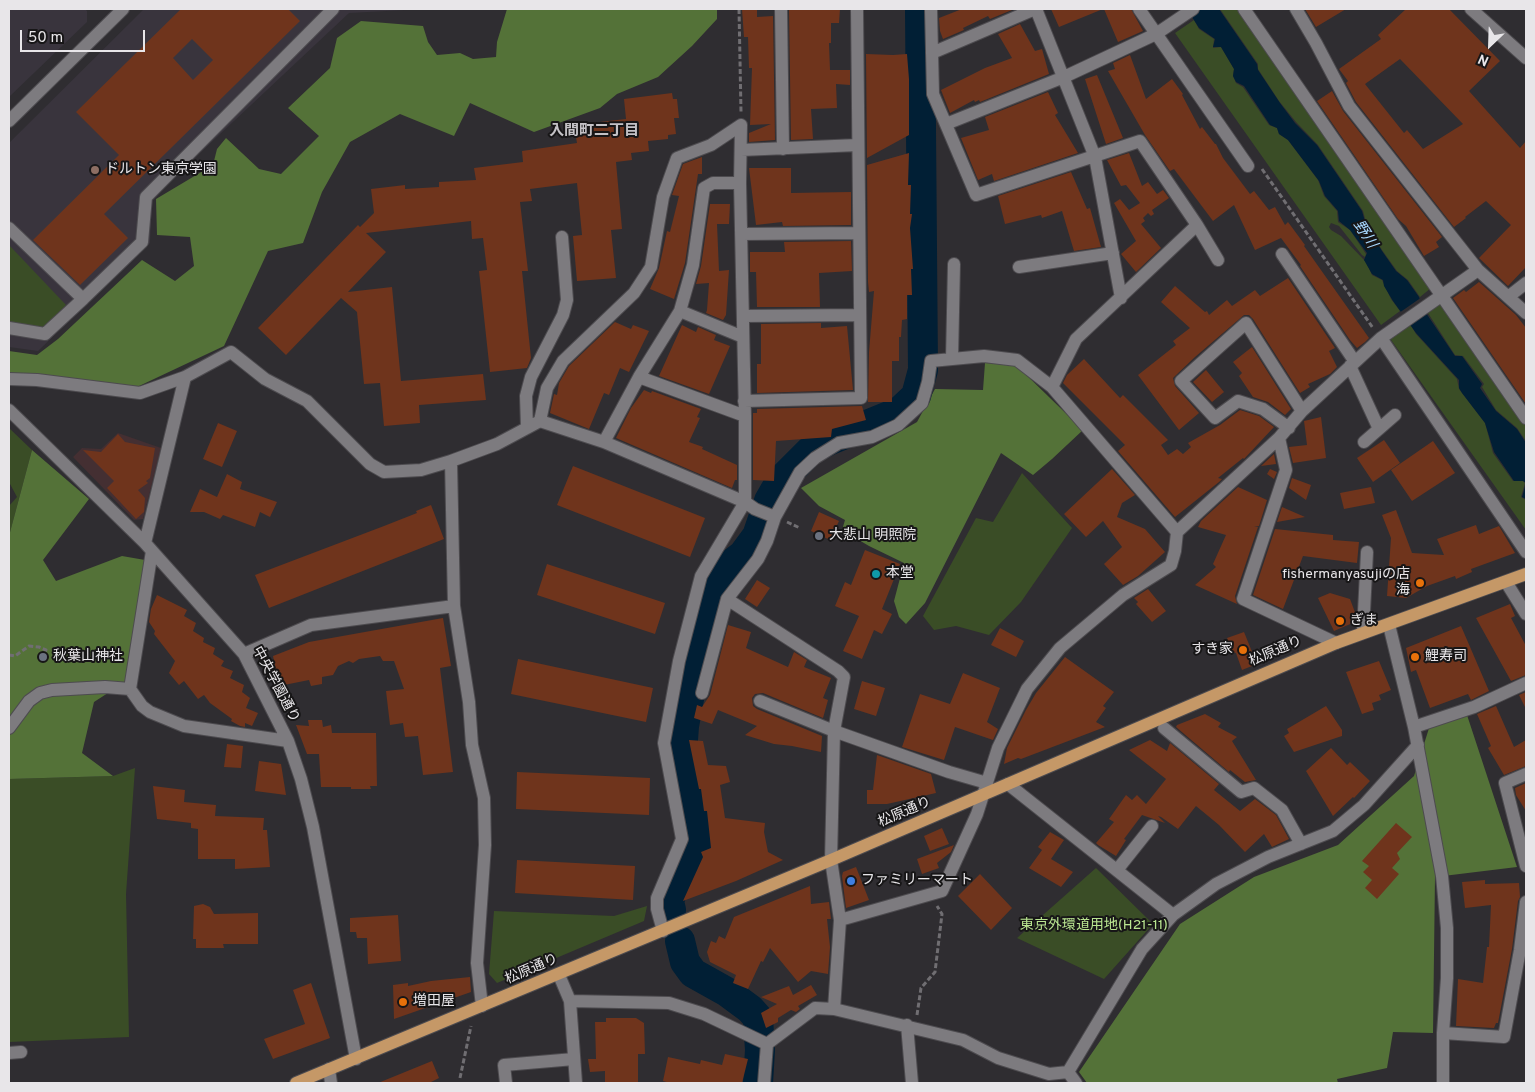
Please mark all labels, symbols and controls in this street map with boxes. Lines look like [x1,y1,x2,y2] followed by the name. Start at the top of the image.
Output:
[22,20,148,52] scale bar
[1465,20,1515,70] north arrow
[28,29,63,48] text: 50 m
[1476,49,1492,69] text: N
[549,123,639,141] district label: 入間町二丁目
[105,162,217,178] place label: ドルトン東京学園
[89,164,101,176] marker: ドルトン東京学園
[1348,218,1380,252] water label: 野川
[829,528,916,544] place label: 大悲山 明照院
[813,530,825,542] marker: 大悲山 明照院
[886,566,914,582] place label: 本堂
[1282,567,1410,600] place label: fishermanyasujiの店 海
[870,568,882,580] marker: 本堂
[1414,577,1426,589] marker: fishermanyasujiの店 海
[1350,613,1378,629] place label: ぎま
[1334,615,1346,627] marker: ぎま
[1247,633,1305,671] street label: 松原通り
[1191,642,1233,658] place label: すき家
[248,644,302,726] street label: 中央学園通り
[1237,644,1249,656] marker: すき家
[53,649,123,665] place label: 秋葉山神社
[1425,649,1467,665] place label: 鯉寿司
[37,651,49,663] marker: 秋葉山神社
[1409,651,1421,663] marker: 鯉寿司
[876,794,934,832] street label: 松原通り
[861,873,973,889] place label: ファミリーマート
[845,875,857,887] marker: ファミリーマート
[1020,918,1168,934] park label: 東京外環道用地(H21-11)
[503,951,561,989] street label: 松原通り
[413,994,455,1010] place label: 増田屋
[397,996,409,1008] marker: 増田屋

